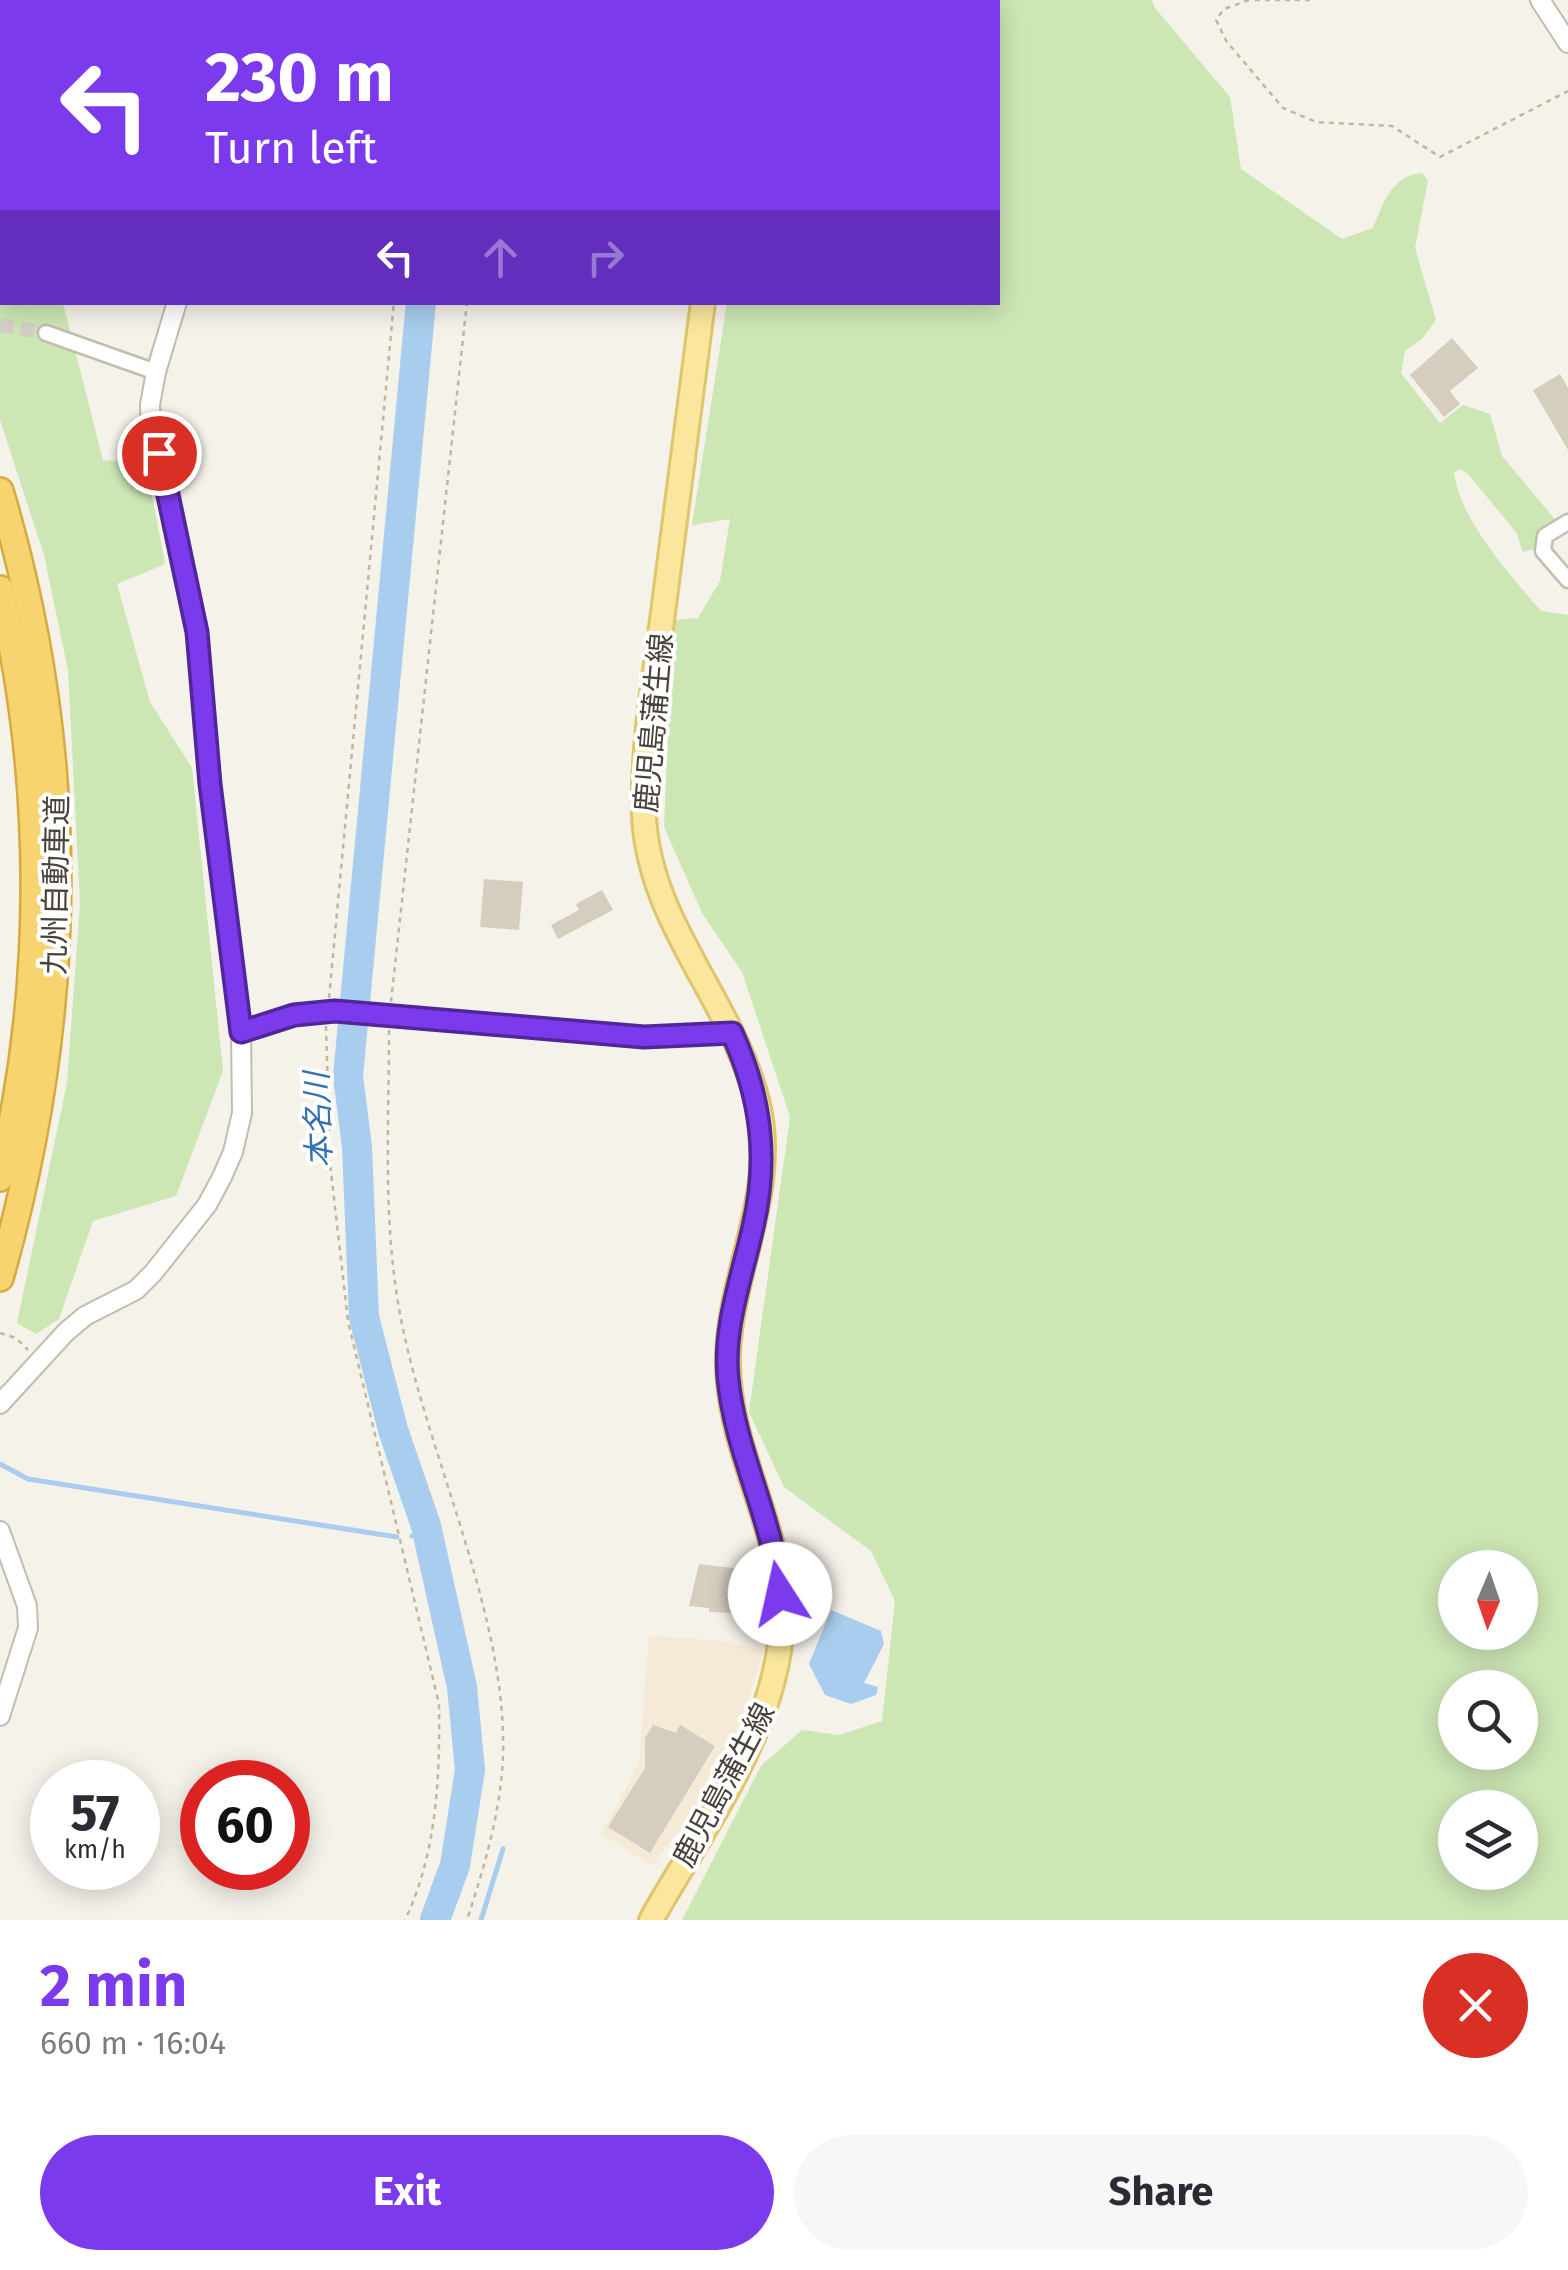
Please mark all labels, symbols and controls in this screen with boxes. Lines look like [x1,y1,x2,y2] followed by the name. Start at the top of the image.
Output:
[205,36,394,120] text: 230 m
[40,40,170,170] icon: left
[205,121,377,175] text: Turn left
[368,230,423,285] icon: left
[473,230,528,285] icon: ahead
[578,230,633,285] icon: right
[117,411,202,496] pin
[132,426,187,481] icon: arrive
[628,632,680,814] street label: 鹿児島蒲生線
[36,795,76,975] street label: 九州自動車道
[297,1068,339,1169] water label: 本名川
[728,1542,832,1646] position arrow
[1438,1550,1538,1650] north arrow
[1438,1550,1538,1890] map controls
[1438,1670,1538,1770] button: search
[666,1697,782,1873] street label: 鹿児島蒲生線
[180,1760,310,1890] speed limit sign: 60
[71,1783,119,1843] text: 57
[1438,1790,1538,1890] button: layers
[64,1835,126,1865] text: km/h
[40,1950,187,2022] text: 2 min
[1423,1953,1528,2058] button: close
[40,2024,226,2062] text: 660 m · 16:04
[40,2135,774,2250] button: Exit
[794,2135,1528,2250] button: Share

